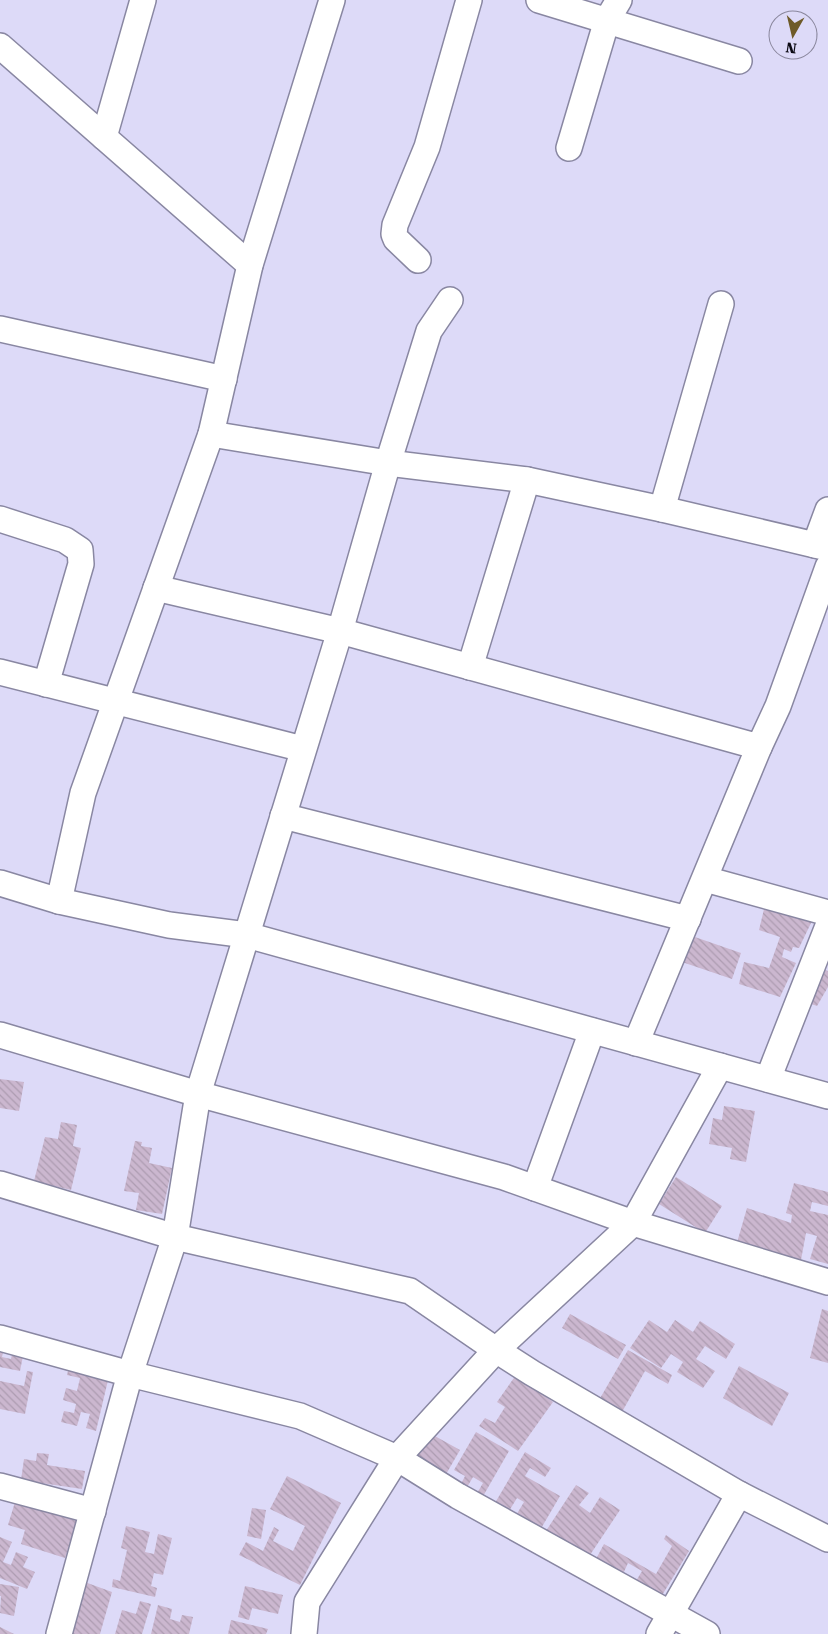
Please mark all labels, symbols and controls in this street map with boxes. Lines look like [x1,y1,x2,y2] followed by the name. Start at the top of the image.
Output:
[768,10,818,60] north arrow
[785,39,798,57] text: N

